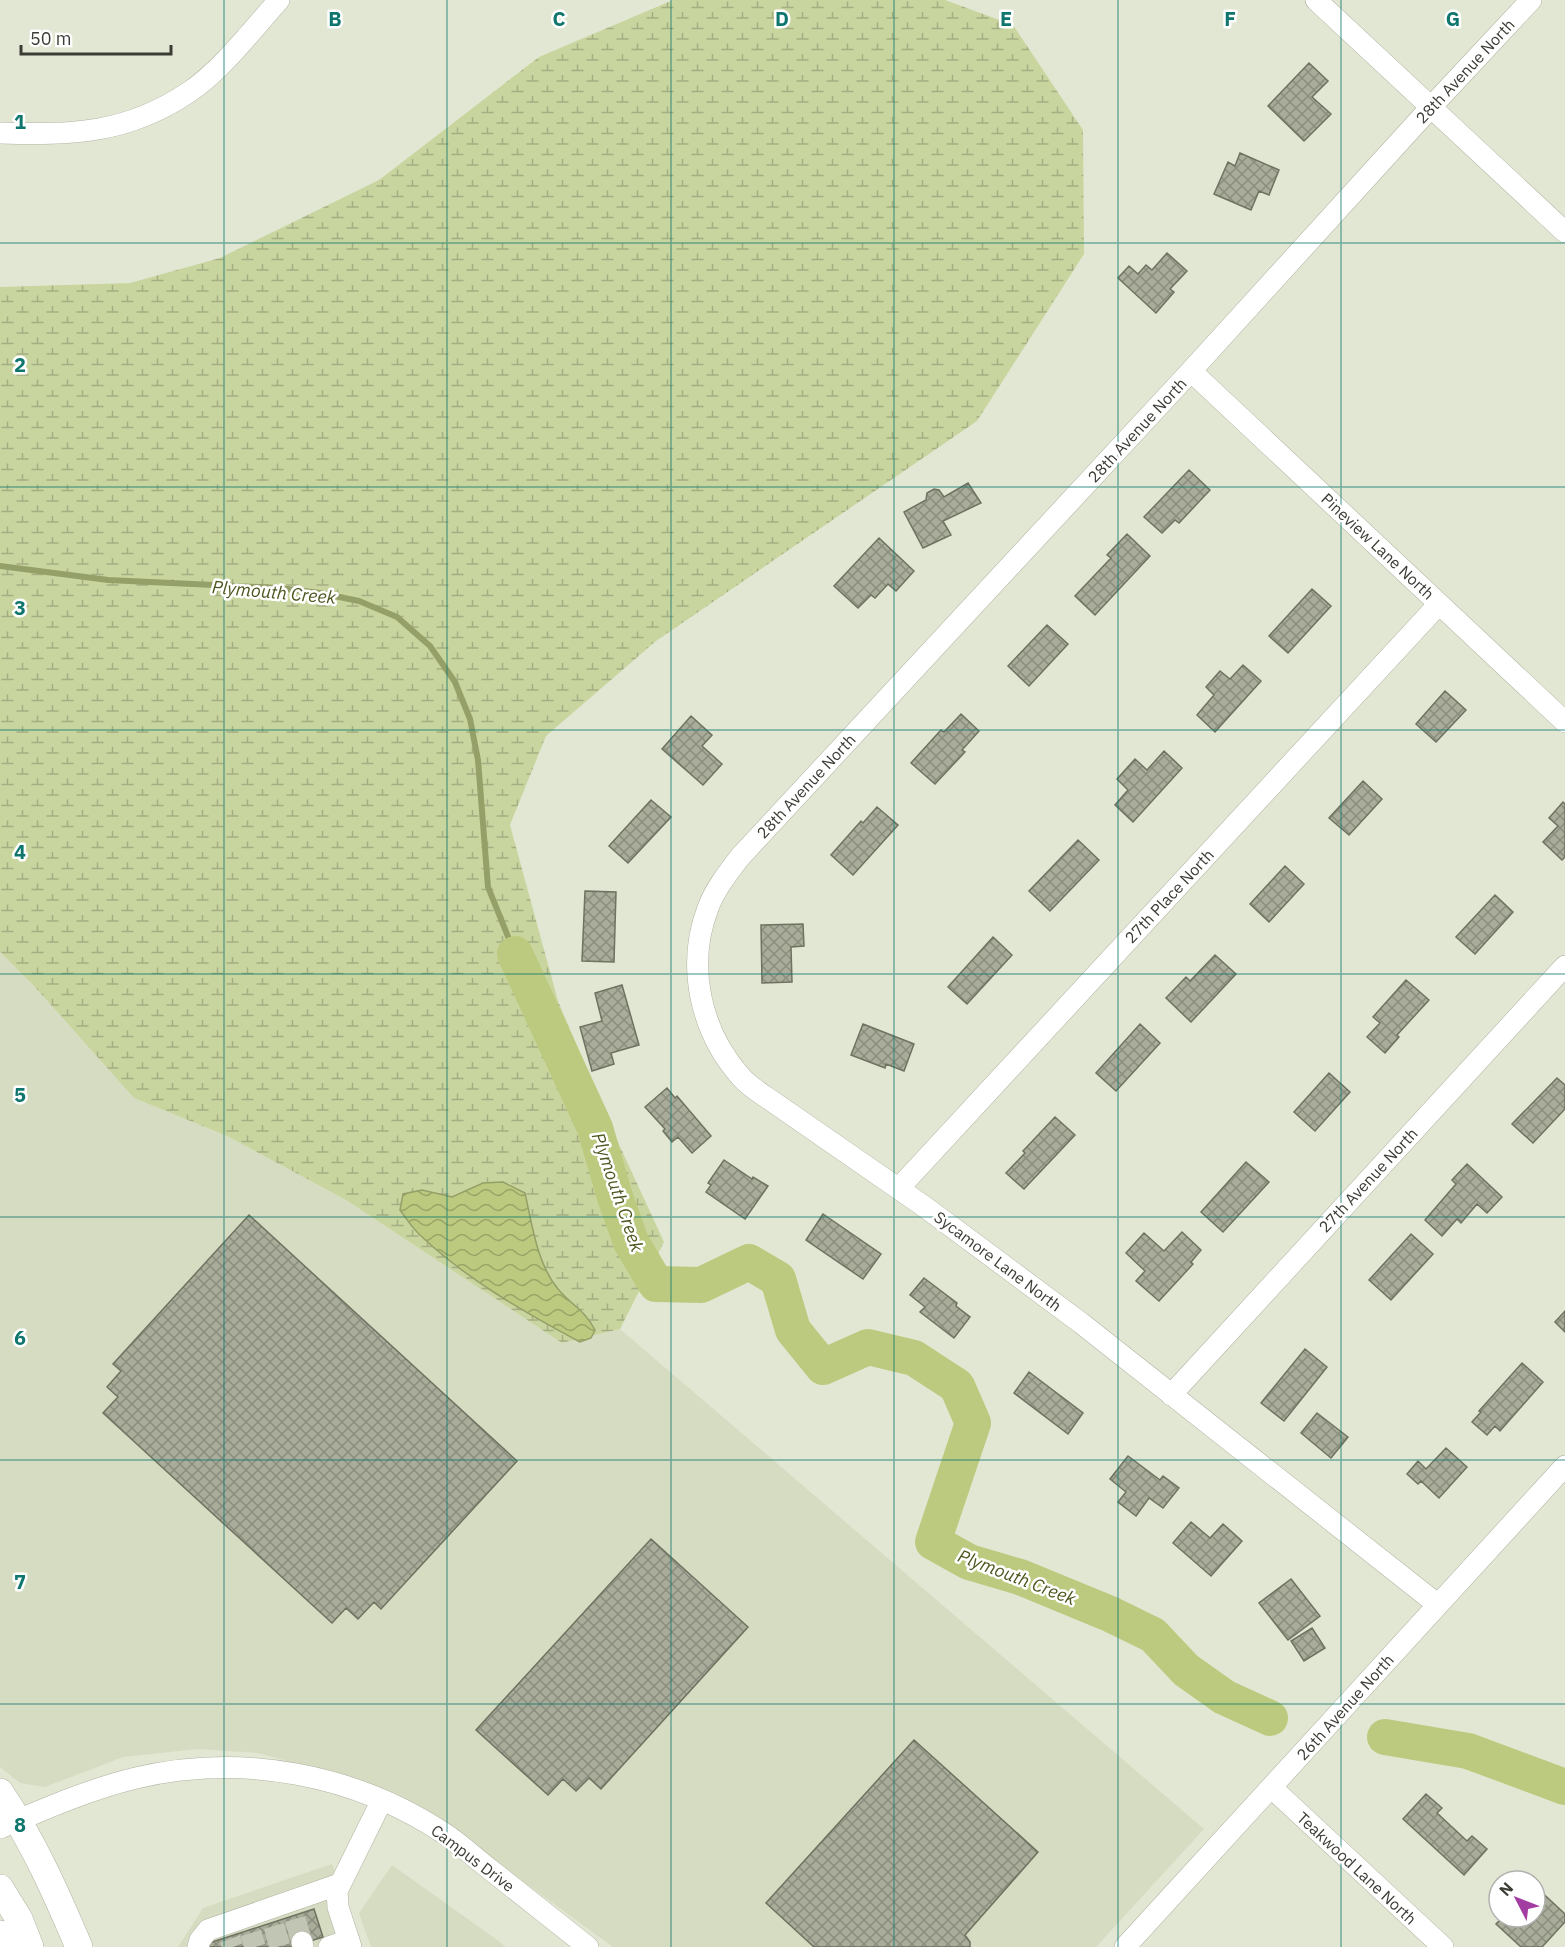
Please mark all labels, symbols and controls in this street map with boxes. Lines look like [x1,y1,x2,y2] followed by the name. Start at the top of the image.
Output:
[328,5,342,32] text: B
[552,5,566,32] text: C
[775,5,789,32] text: D
[1000,5,1012,32] text: E
[1224,5,1236,32] text: F
[1446,5,1460,32] text: G
[1411,15,1519,127] street label: 28th Avenue North
[21,18,171,56] scale bar
[30,27,72,50] text: 50 m
[14,108,26,135] text: 1
[14,351,26,378] text: 2
[1083,374,1191,486] street label: 28th Avenue North
[1317,488,1439,604] street label: Pineview Lane North
[211,575,338,609] water label: Plymouth Creek
[14,594,26,621] text: 3
[752,730,860,842] street label: 28th Avenue North
[14,838,26,865] text: 4
[1120,845,1218,947] street label: 27th Place North
[14,1081,26,1108] text: 5
[1314,1124,1422,1236] street label: 27th Avenue North
[587,1129,649,1255] water label: Plymouth Creek
[930,1207,1066,1315] street label: Sycamore Lane North
[14,1324,26,1351] text: 6
[955,1544,1080,1610] water label: Plymouth Creek
[14,1568,26,1595] text: 7
[1292,1650,1398,1764] street label: 26th Avenue North
[1293,1807,1421,1929] street label: Teakwood Lane North
[14,1811,26,1838] text: 8
[427,1820,519,1896] street label: Campus Drive
[1487,1869,1547,1929] north arrow
[1495,1878,1517,1900] text: N

